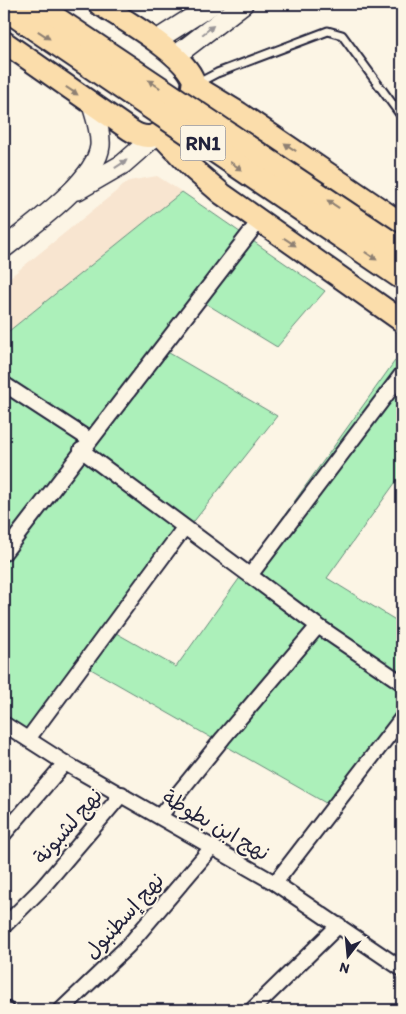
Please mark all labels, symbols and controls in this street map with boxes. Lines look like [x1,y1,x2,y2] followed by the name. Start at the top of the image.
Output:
[201,25,214,36] one-way arrow
[37,30,51,40] one-way arrow
[148,79,161,89] one-way arrow
[65,86,79,96] one-way arrow
[180,126,226,160] road number: RN1
[283,142,297,152] one-way arrow
[115,160,128,169] one-way arrow
[229,161,243,171] one-way arrow
[326,199,340,209] one-way arrow
[283,237,297,247] one-way arrow
[365,251,378,261] one-way arrow
[28,783,109,870] street label: نهج لشبونة
[157,784,274,867] street label: نهج ابن بطوطة
[78,867,170,965] street label: نهج إسطنبول
[324,932,374,982] north arrow
[338,959,351,977] text: N

